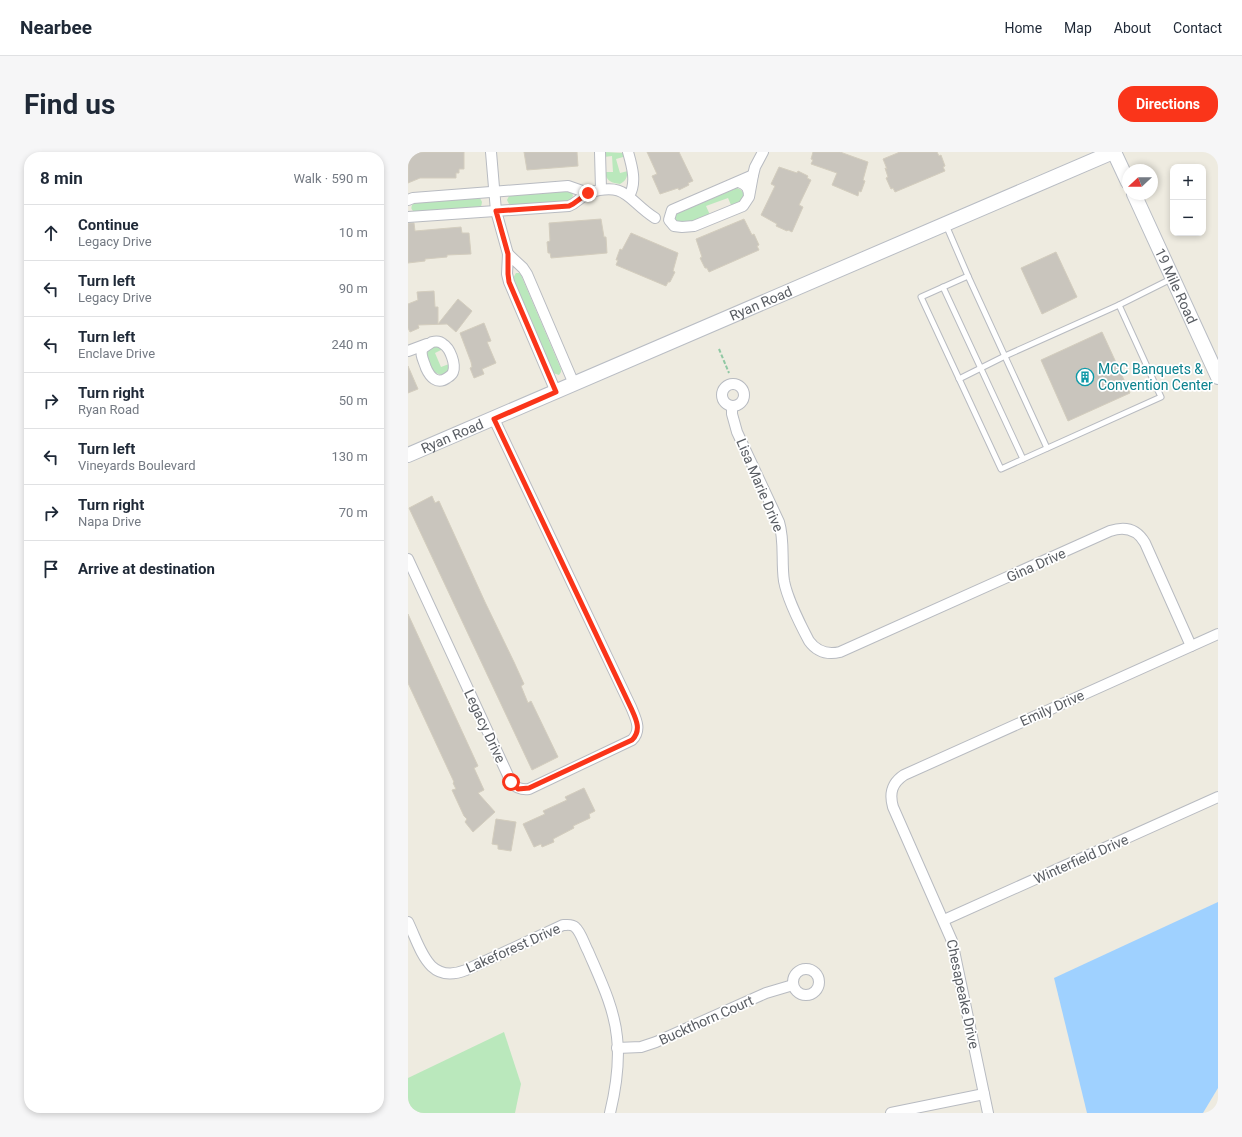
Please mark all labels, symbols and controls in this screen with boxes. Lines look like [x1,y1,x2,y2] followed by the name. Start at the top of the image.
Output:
[20,16,92,39] text: Nearbee
[1004,20,1042,36] text: Home
[1064,20,1092,36] text: Map
[1114,20,1151,36] text: About
[1173,20,1222,36] text: Contact
[1118,86,1218,122] button: Directions
[24,88,115,121] text: Find us
[1122,164,1158,200] north arrow
[1170,164,1206,236] map controls
[1170,164,1206,200] button: +
[40,168,83,188] text: 8 min
[293,171,368,186] text: Walk · 590 m
[579,184,597,202] route end
[1170,200,1206,236] button: −
[78,216,139,234] text: Continue
[40,222,62,244] icon: ahead
[339,225,368,240] text: 10 m
[78,234,152,249] text: Legacy Drive
[1152,245,1200,326] street label: 19 Mile Road
[78,272,135,290] text: Turn left
[40,278,62,300] icon: left
[339,281,368,296] text: 90 m
[727,283,794,324] street label: Ryan Road
[78,290,152,305] text: Legacy Drive
[78,328,135,346] text: Turn left
[40,334,62,356] icon: left
[331,337,368,352] text: 240 m
[78,346,155,361] text: Enclave Drive
[1098,361,1213,393] place label: MCC Banquets & Convention Center
[1075,367,1095,387] building icon: MCC Banquets & Convention Center
[78,384,144,402] text: Turn right
[40,390,62,412] icon: right
[339,393,368,408] text: 50 m
[78,402,139,417] text: Ryan Road
[419,416,486,456] street label: Ryan Road
[733,436,787,534] street label: Lisa Marie Drive
[78,440,135,458] text: Turn left
[40,446,62,468] icon: left
[331,449,368,464] text: 130 m
[78,458,196,473] text: Vineyards Boulevard
[78,496,144,514] text: Turn right
[40,502,62,524] icon: right
[339,505,368,520] text: 70 m
[78,514,141,529] text: Napa Drive
[1004,545,1068,585] street label: Gina Drive
[40,558,62,580] icon: arrive
[78,560,215,578] text: Arrive at destination
[461,687,509,765] street label: Legacy Drive
[1017,687,1087,729] street label: Emily Drive
[502,773,520,791] route start
[1031,831,1131,887] street label: Winterfield Drive
[464,920,562,976] street label: Lakeforest Drive
[944,938,982,1050] street label: Chesapeake Drive
[656,992,756,1048] street label: Buckthorn Court

